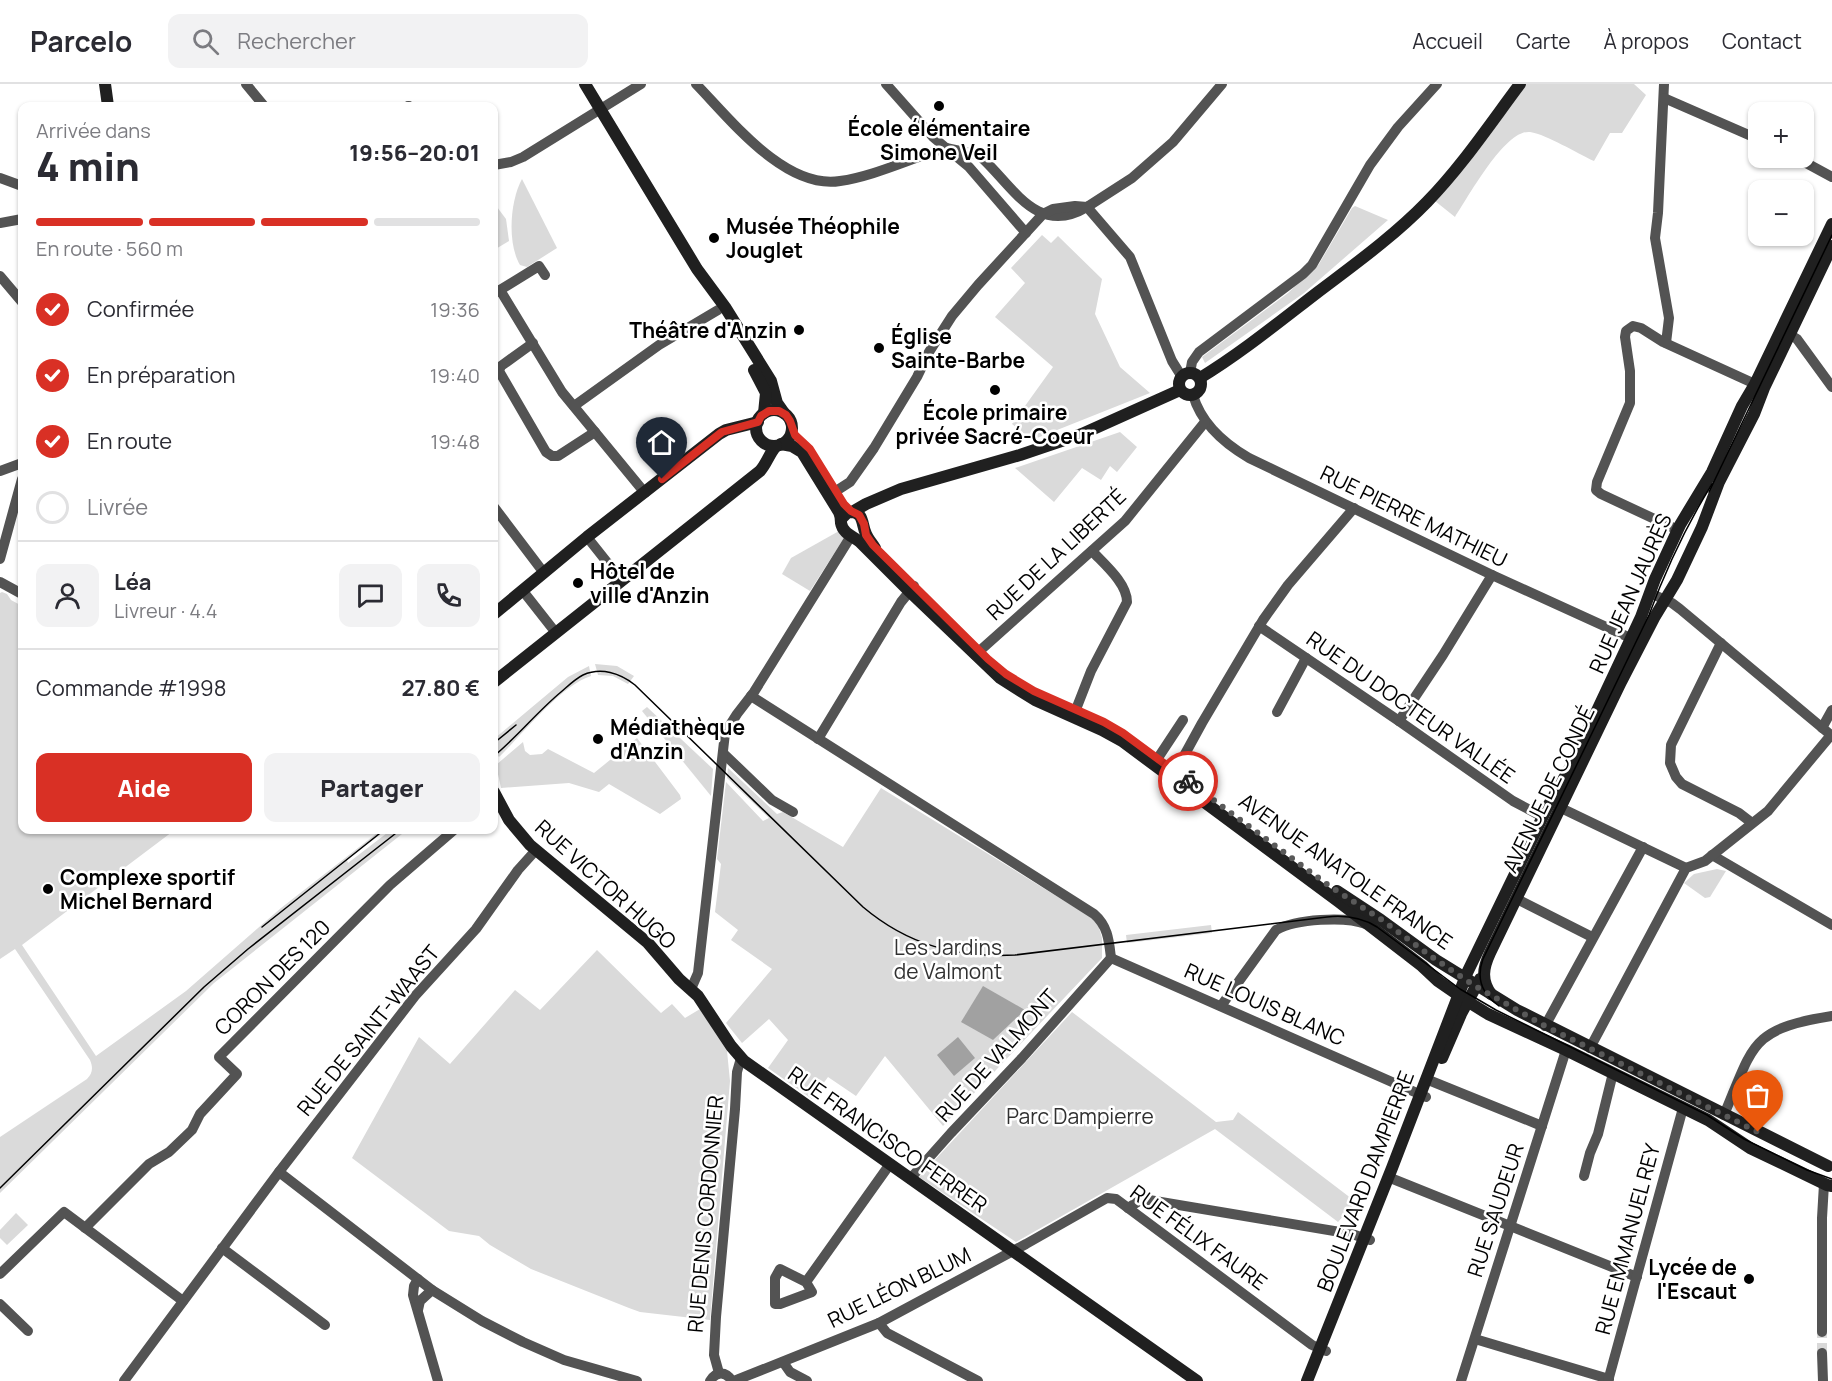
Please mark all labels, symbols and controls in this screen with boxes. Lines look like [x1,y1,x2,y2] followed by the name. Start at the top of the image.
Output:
[168,14,588,68] search box
[30,22,132,60] text: Parcelo
[189,25,222,58] icon: search
[237,26,356,56] text: Rechercher
[1412,27,1483,55] text: Accueil
[1516,27,1570,55] text: Carte
[1603,27,1689,55] text: À propos
[1722,27,1802,55] text: Contact
[932,99,946,113] marker: École élémentaire Simone Veil
[1748,102,1814,246] map controls
[1748,102,1814,168] button: +
[848,114,1030,166] place label: École élémentaire Simone Veil
[36,117,151,144] text: Arrivée dans
[349,138,480,168] text: 19:56–20:01
[36,139,140,193] text: 4 min
[1748,180,1814,246] button: −
[726,212,900,264] place label: Musée Théophile Jouglet
[707,231,721,245] marker: Musée Théophile Jouglet
[36,235,183,262] text: En route · 560 m
[36,293,69,326] icon: check
[87,294,194,324] text: Confirmée
[430,296,480,323] text: 19:36
[629,316,787,344] place label: Théâtre d'Anzin
[891,322,1025,374] place label: Église Sainte-Barbe
[792,323,806,337] marker: Théâtre d'Anzin
[872,341,886,355] marker: Église Sainte-Barbe
[36,359,69,392] icon: check
[87,360,235,390] text: En préparation
[430,362,480,389] text: 19:40
[988,383,1002,397] marker: École primaire privée Sacré-Coeur
[896,398,1094,450] place label: École primaire privée Sacré-Coeur
[636,417,687,479] pin
[36,425,69,458] icon: check
[87,426,172,456] text: En route
[645,426,678,459] icon: home
[430,428,480,455] text: 19:48
[1316,459,1512,573] street label: RUE PIERRE MATHIEU
[980,482,1132,626] street label: RUE DE LA LIBERTÉ
[87,492,148,522] text: Livrée
[1582,509,1678,677] street label: RUE JEAN JAURÈS
[590,557,709,609] place label: Hôtel de ville d'Anzin
[36,564,99,627] button: person
[339,564,402,627] button: chat
[417,564,480,627] button: phone
[114,567,151,597] text: Léa
[571,576,585,590] marker: Hôtel de ville d'Anzin
[114,597,218,624] text: Livreur · 4.4
[1301,624,1521,790] street label: RUE DU DOCTEUR VALLÉE
[36,673,226,703] text: Commande #1998
[401,673,480,703] text: 27.80 €
[1495,701,1601,877] street label: AVENUE DE CONDÉ
[610,713,745,765] place label: Médiathèque d'Anzin
[591,732,605,746] marker: Médiathèque d'Anzin
[1158,751,1218,811] courier
[36,753,252,822] button: Aide
[264,753,480,822] button: Partager
[1172,765,1205,798] icon: bike
[1234,787,1458,955] street label: AVENUE ANATOLE FRANCE
[529,813,683,955] street label: RUE VICTOR HUGO
[60,863,235,915] place label: Complexe sportif Michel Bernard
[41,882,55,896] marker: Complexe sportif Michel Bernard
[208,913,336,1041] street label: CORON DES 120
[894,933,1002,985] park label: Les Jardins de Valmont
[290,938,446,1121] street label: RUE DE SAINT-WAAST
[1180,956,1350,1052] street label: RUE LOUIS BLANC
[929,982,1063,1127] street label: RUE DE VALMONT
[783,1060,993,1218] street label: RUE FRANCISCO FERRER
[1310,1067,1420,1295] street label: BOULEVARD DAMPIERRE
[1732,1070,1783,1132] pin
[1741,1079,1774,1112] icon: bag
[681,1094,729,1334] street label: RUE DENIS CORDONNIER
[1006,1102,1154,1130] park label: Parc Dampierre
[1460,1140,1530,1280] street label: RUE SAUDEUR
[1588,1140,1666,1338] street label: RUE EMMANUEL REY
[1125,1178,1273,1296] street label: RUE FÉLIX FAURE
[823,1240,975,1334] street label: RUE LÉON BLUM
[1648,1253,1737,1305] place label: Lycée de l'Escaut
[1742,1272,1756,1286] marker: Lycée de l'Escaut

